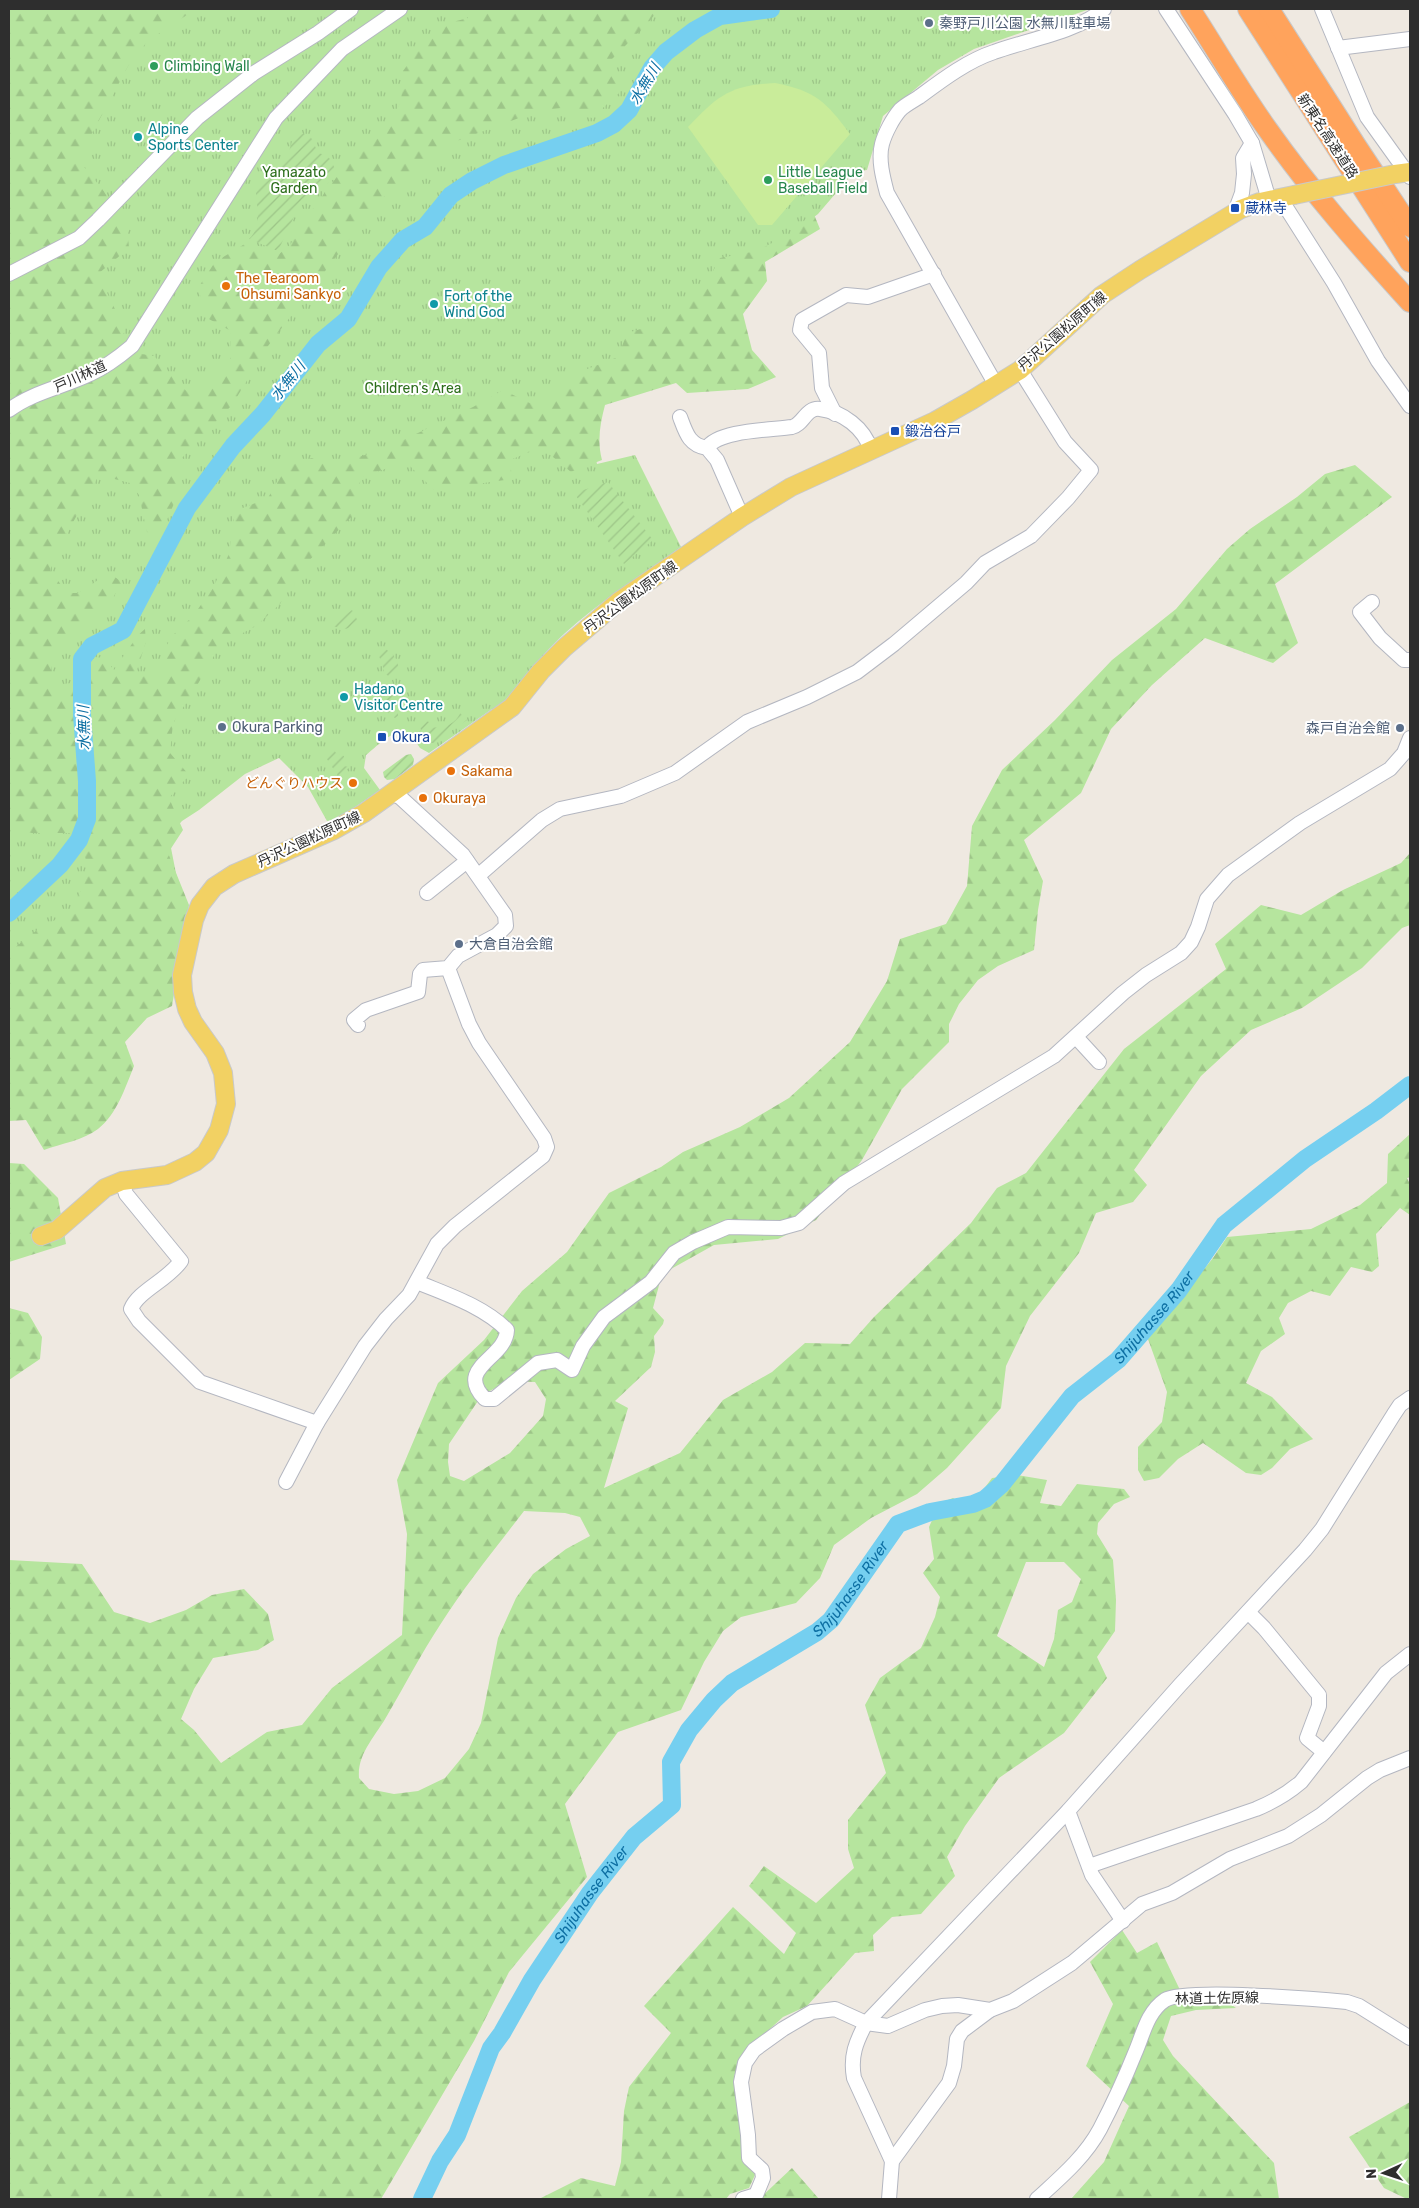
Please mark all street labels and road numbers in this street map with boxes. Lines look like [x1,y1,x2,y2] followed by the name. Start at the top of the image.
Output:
[1294,91,1361,182] street label: 新東名高速道路
[1014,288,1110,375] street label: 丹沢公園松原町線
[51,357,109,396] street label: 戸川林道
[580,558,681,637] street label: 丹沢公園松原町線
[255,808,364,871] street label: 丹沢公園松原町線
[1175,1989,1259,2008] street label: 林道土佐原線

